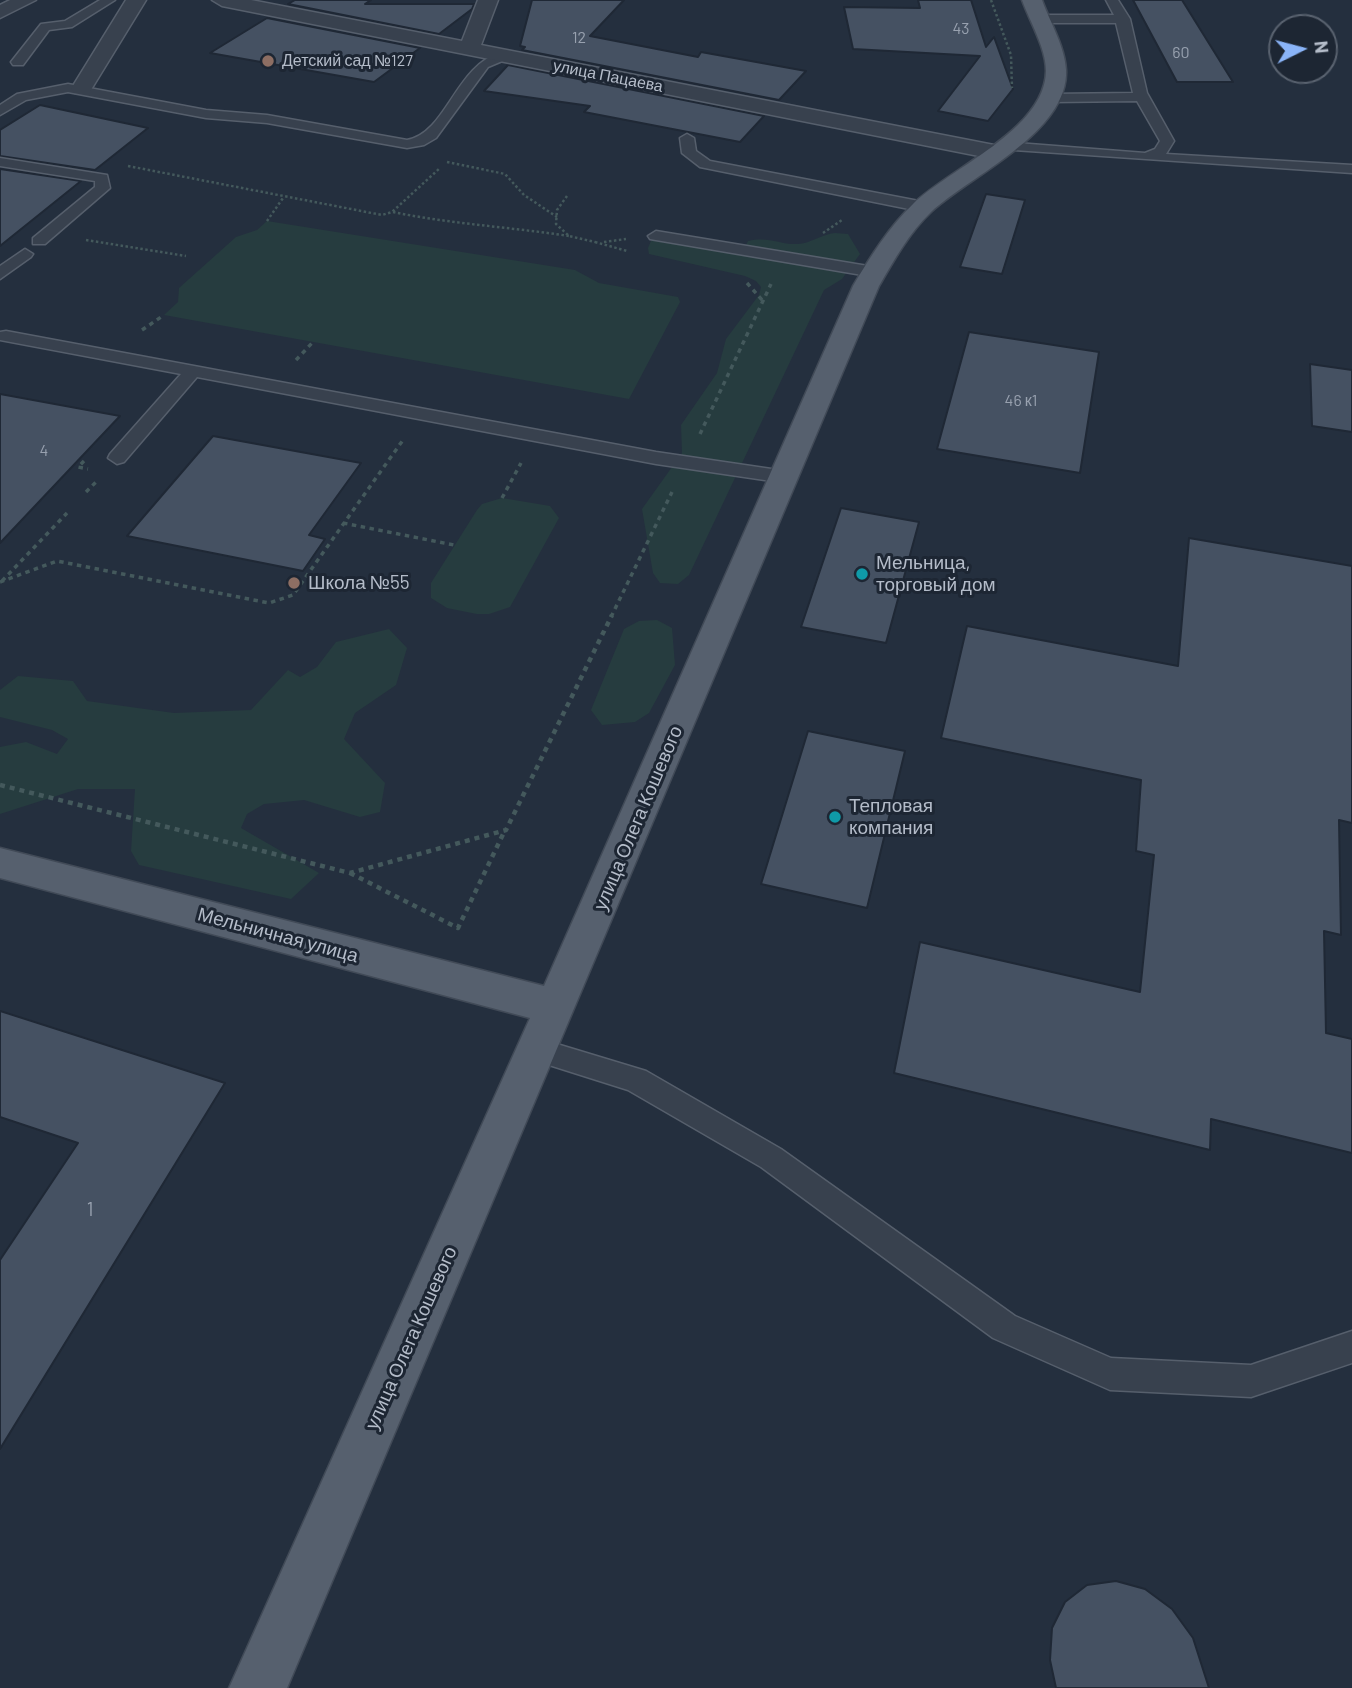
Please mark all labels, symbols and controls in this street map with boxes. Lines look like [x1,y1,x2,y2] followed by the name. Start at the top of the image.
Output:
[1268,14,1338,84] north arrow
[952,19,970,39] house number: 43
[572,28,586,48] house number: 12
[1310,39,1334,54] text: N
[1172,43,1190,63] house number: 60
[282,51,413,71] place label: Детский сад №127
[260,53,276,69] marker: Детский сад №127
[551,56,665,96] street label: улица Пацаева
[1005,391,1037,411] house number: 46 к1
[40,441,48,461] house number: 4
[876,552,996,596] place label: Мельница, торговый дом
[854,566,870,582] marker: Мельница, торговый дом
[308,572,409,594] place label: Школа №55
[286,575,302,591] marker: Школа №55
[589,722,687,914] street label: улица Олега Кошевого
[849,795,933,839] place label: Тепловая компания
[827,809,843,825] marker: Тепловая компания
[195,903,361,967] street label: Мельничная улица
[87,1199,93,1221] house number: 1
[360,1243,462,1433] street label: улица Олега Кошевого

